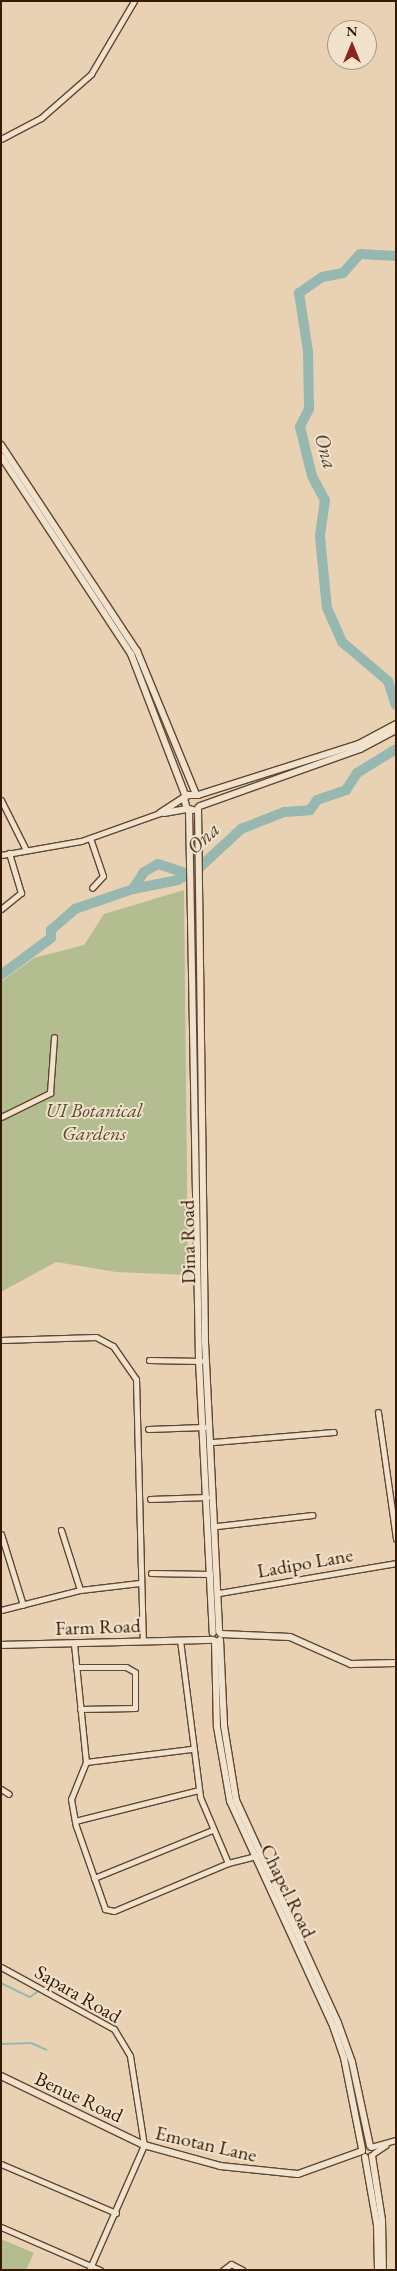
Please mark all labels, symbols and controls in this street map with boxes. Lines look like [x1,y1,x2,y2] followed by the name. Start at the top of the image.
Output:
[327,20,377,70] north arrow
[346,22,358,40] text: N
[309,430,343,472] water label: Ona
[181,817,225,859] water label: Ona
[46,1099,142,1146] park label: UI Botanical Gardens
[175,1200,201,1284] street label: Dina Road
[255,1543,355,1583] street label: Ladipo Lane
[55,1614,141,1640] street label: Farm Road
[255,1840,321,1942] street label: Chapel Road
[31,1960,125,2028] street label: Sapara Road
[31,2066,127,2128] street label: Benue Road
[153,2121,259,2167] street label: Emotan Lane

